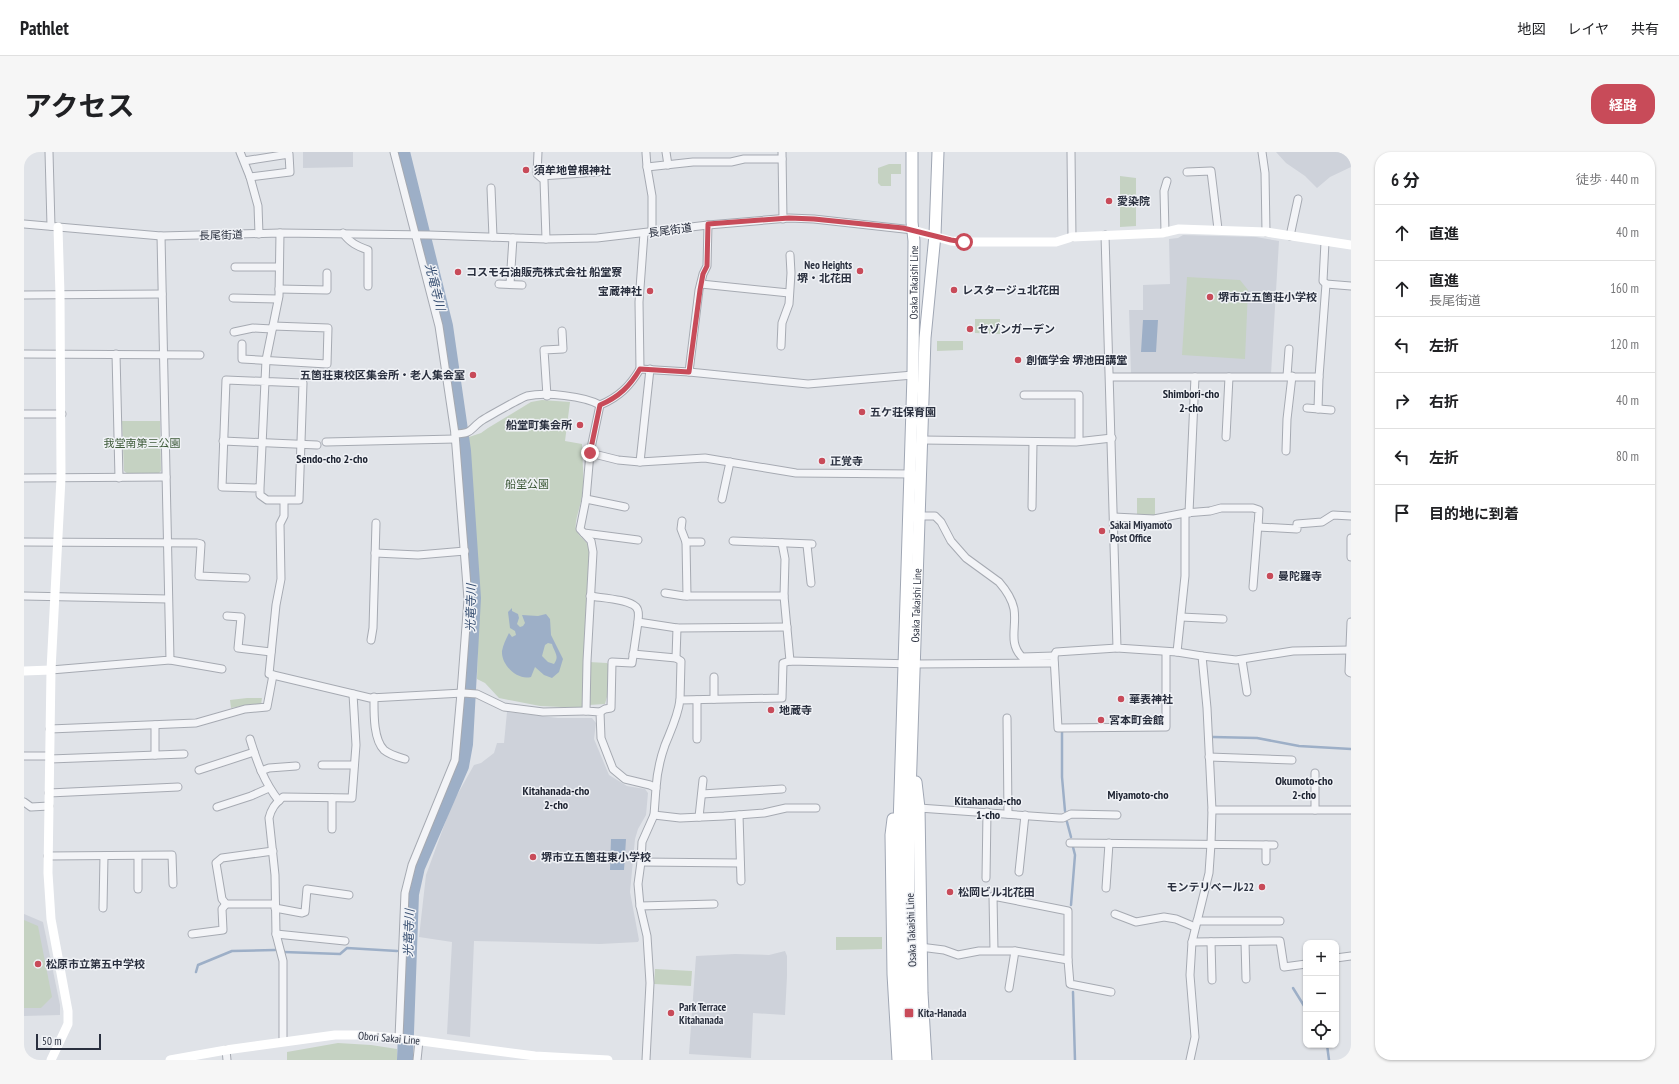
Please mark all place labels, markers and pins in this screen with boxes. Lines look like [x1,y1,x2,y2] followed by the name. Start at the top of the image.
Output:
[534,163,611,177] place label: 須牟地曽根神社
[521,165,531,175] marker: 須牟地曽根神社
[1117,194,1150,208] place label: 愛染院
[1104,196,1114,206] marker: 愛染院
[797,258,852,285] place label: Neo Heights 堺・北花田
[466,265,622,279] place label: コスモ石油販売株式会社 船堂寮
[855,266,865,276] marker: Neo Heights 堺・北花田
[453,267,463,277] marker: コスモ石油販売株式会社 船堂寮
[962,283,1060,297] place label: レスタージュ北花田
[598,284,642,298] place label: 宝蔵神社
[949,285,959,295] marker: レスタージュ北花田
[645,286,655,296] marker: 宝蔵神社
[1218,290,1317,304] place label: 堺市立五箇荘小学校
[1205,292,1215,302] marker: 堺市立五箇荘小学校
[978,322,1055,336] place label: セゾンガーデン
[965,324,975,334] marker: セゾンガーデン
[1026,353,1127,367] place label: 創価学会 堺池田講堂
[1013,355,1023,365] marker: 創価学会 堺池田講堂
[300,368,465,382] place label: 五箇荘東校区集会所・老人集会室
[468,370,478,380] marker: 五箇荘東校区集会所・老人集会室
[870,405,936,419] place label: 五ケ荘保育園
[857,407,867,417] marker: 五ケ荘保育園
[506,418,572,432] place label: 船堂町集会所
[575,420,585,430] marker: 船堂町集会所
[830,454,863,468] place label: 正覚寺
[817,456,827,466] marker: 正覚寺
[1110,518,1172,545] place label: Sakai Miyamoto Post Office
[1097,526,1107,536] marker: Sakai Miyamoto Post Office
[1278,569,1322,583] place label: 曼陀羅寺
[1265,571,1275,581] marker: 曼陀羅寺
[1129,692,1173,706] place label: 華表神社
[1116,694,1126,704] marker: 華表神社
[779,703,812,717] place label: 地蔵寺
[766,705,776,715] marker: 地蔵寺
[1109,713,1164,727] place label: 宮本町会館
[1096,715,1106,725] marker: 宮本町会館
[541,850,651,864] place label: 堺市立五箇荘東小学校
[528,852,538,862] marker: 堺市立五箇荘東小学校
[1166,880,1254,894] place label: モンテリベール22
[1257,882,1267,892] marker: モンテリベール22
[958,885,1035,899] place label: 松岡ビル北花田
[945,887,955,897] marker: 松岡ビル北花田
[46,957,145,971] place label: 松原市立第五中学校
[33,959,43,969] marker: 松原市立第五中学校
[679,1000,726,1027] place label: Park Terrace Kitahanada
[918,1006,967,1020] place label: Kita-Hanada
[903,1007,915,1019] marker: Kita-Hanada
[666,1008,676,1018] marker: Park Terrace Kitahanada

